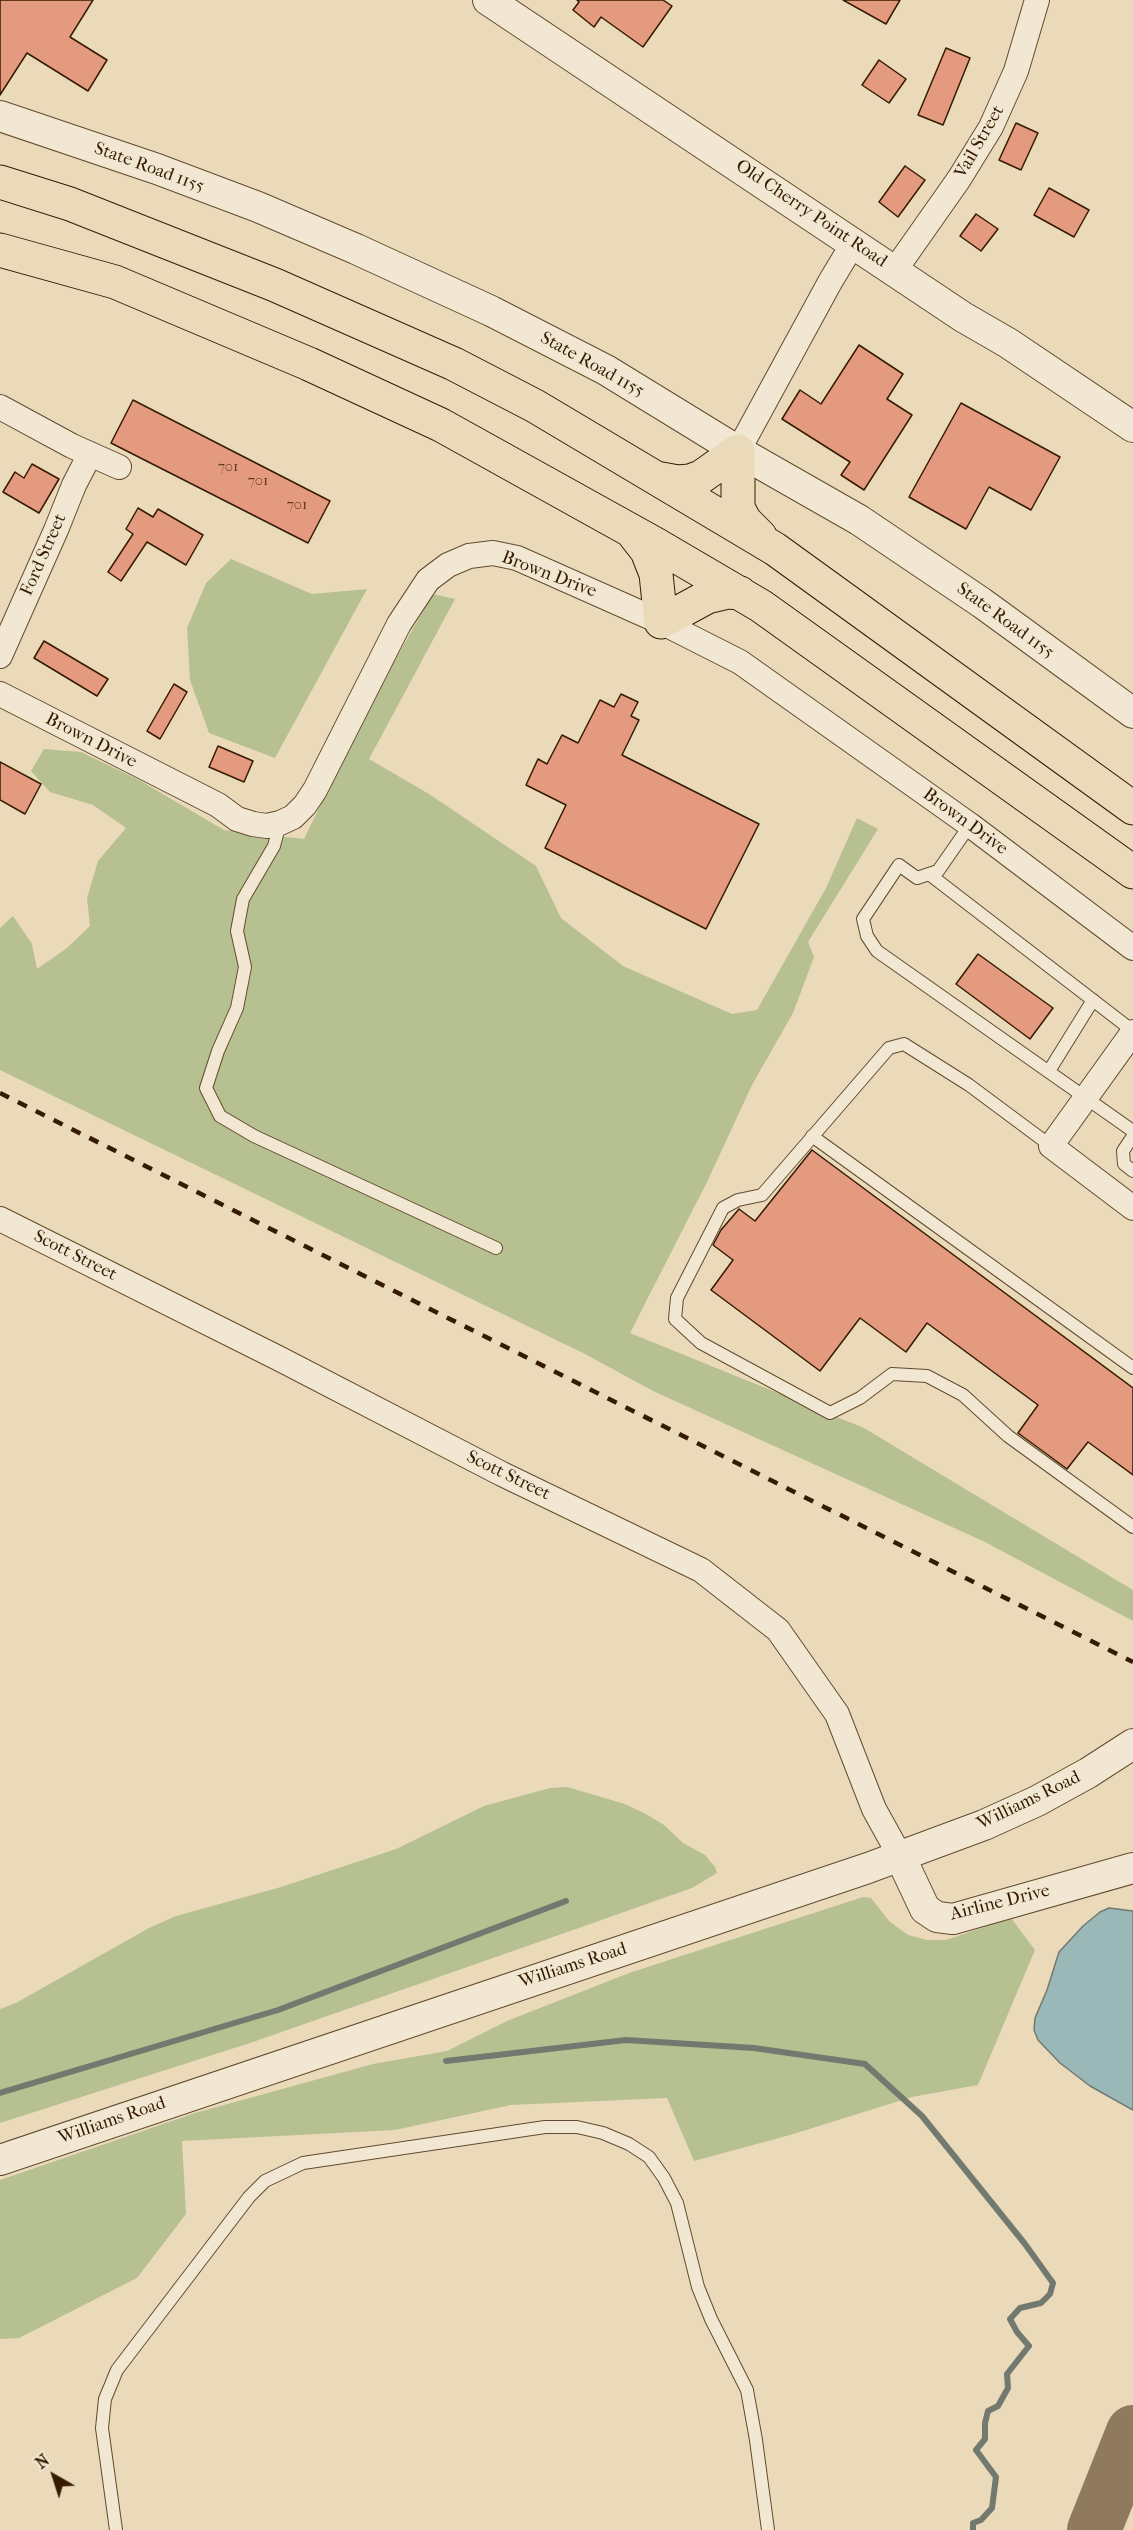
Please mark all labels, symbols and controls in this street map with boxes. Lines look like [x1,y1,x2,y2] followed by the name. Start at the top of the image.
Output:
[951,102,1009,182] street label: Vail Street
[91,138,207,198] street label: State Road 1155
[731,155,891,273] street label: Old Cherry Point Road
[536,328,648,402] street label: State Road 1155
[218,458,238,476] house number: 701
[248,472,268,490] house number: 701
[287,496,307,514] house number: 701
[16,511,72,599] street label: Ford Street
[499,547,599,603] street label: Brown Drive
[952,578,1058,664] street label: State Road 1155
[42,709,140,773] street label: Brown Drive
[918,784,1012,860] street label: Brown Drive
[30,1226,120,1286] street label: Scott Street
[463,1446,553,1506] street label: Scott Street
[974,1767,1084,1835] street label: Williams Road
[948,1880,1052,1926] street label: Airline Drive
[516,1938,630,1994] street label: Williams Road
[56,2093,168,2149] street label: Williams Road
[24,2446,84,2506] north arrow
[32,2450,53,2473] text: N

